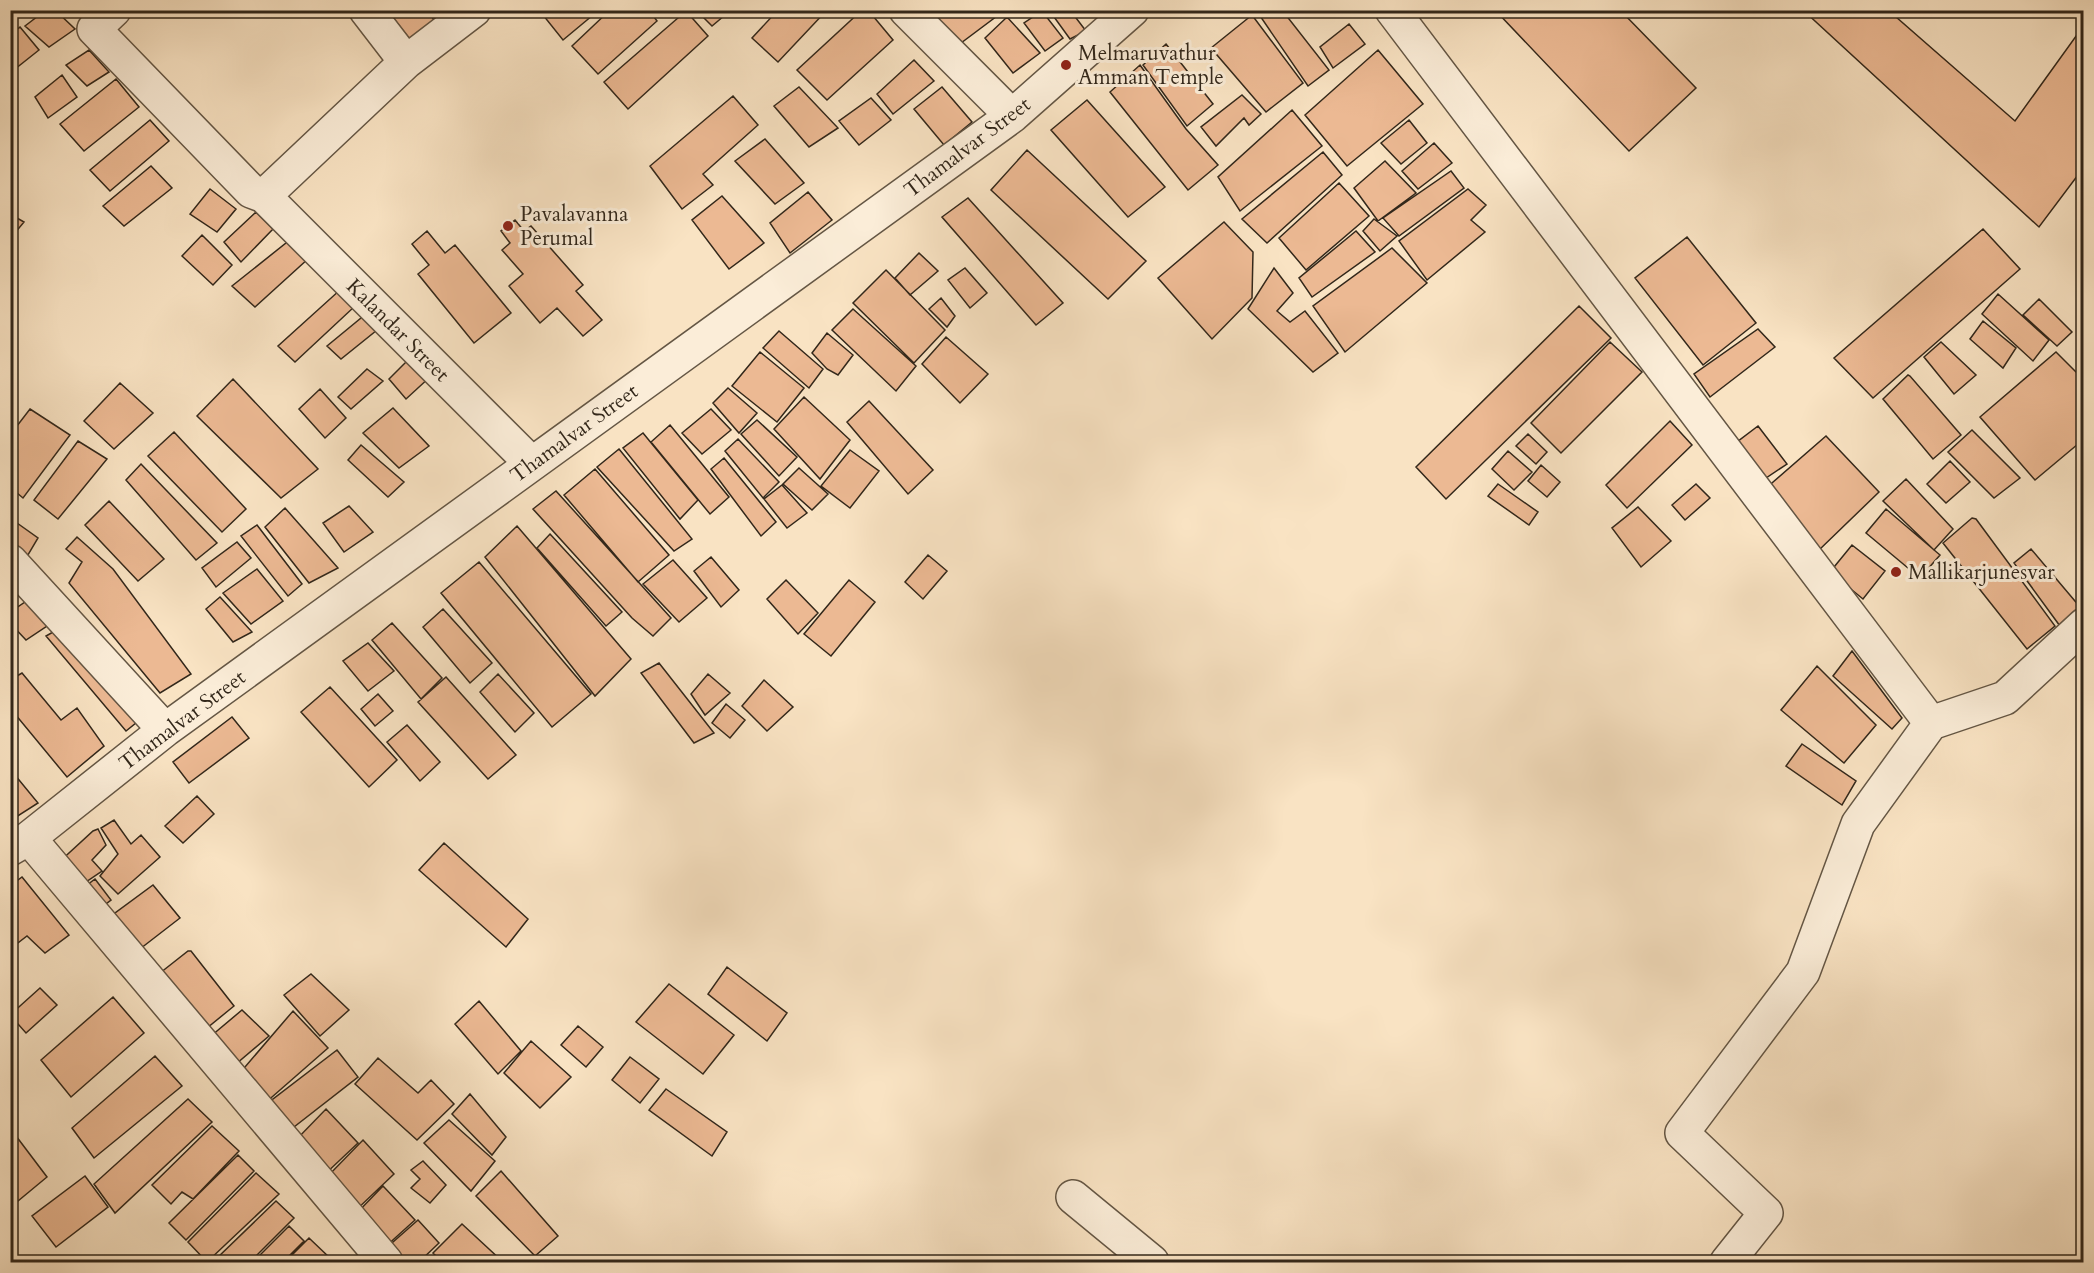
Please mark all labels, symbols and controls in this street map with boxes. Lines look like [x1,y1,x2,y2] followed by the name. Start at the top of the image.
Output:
[1078,39,1224,92] place label: Melmaruvathur Amman Temple
[1059,58,1073,72] marker: Melmaruvathur Amman Temple
[898,90,1037,205] street label: Thamalvar Street
[520,200,628,253] place label: Pavalavanna Perumal
[501,219,515,233] marker: Pavalavanna Perumal
[340,272,456,389] street label: Kalandar Street
[504,377,644,490] street label: Thamalvar Street
[1908,558,2055,587] place label: Mallikarjunesvar
[1889,565,1903,579] marker: Mallikarjunesvar
[113,663,252,778] street label: Thamalvar Street

